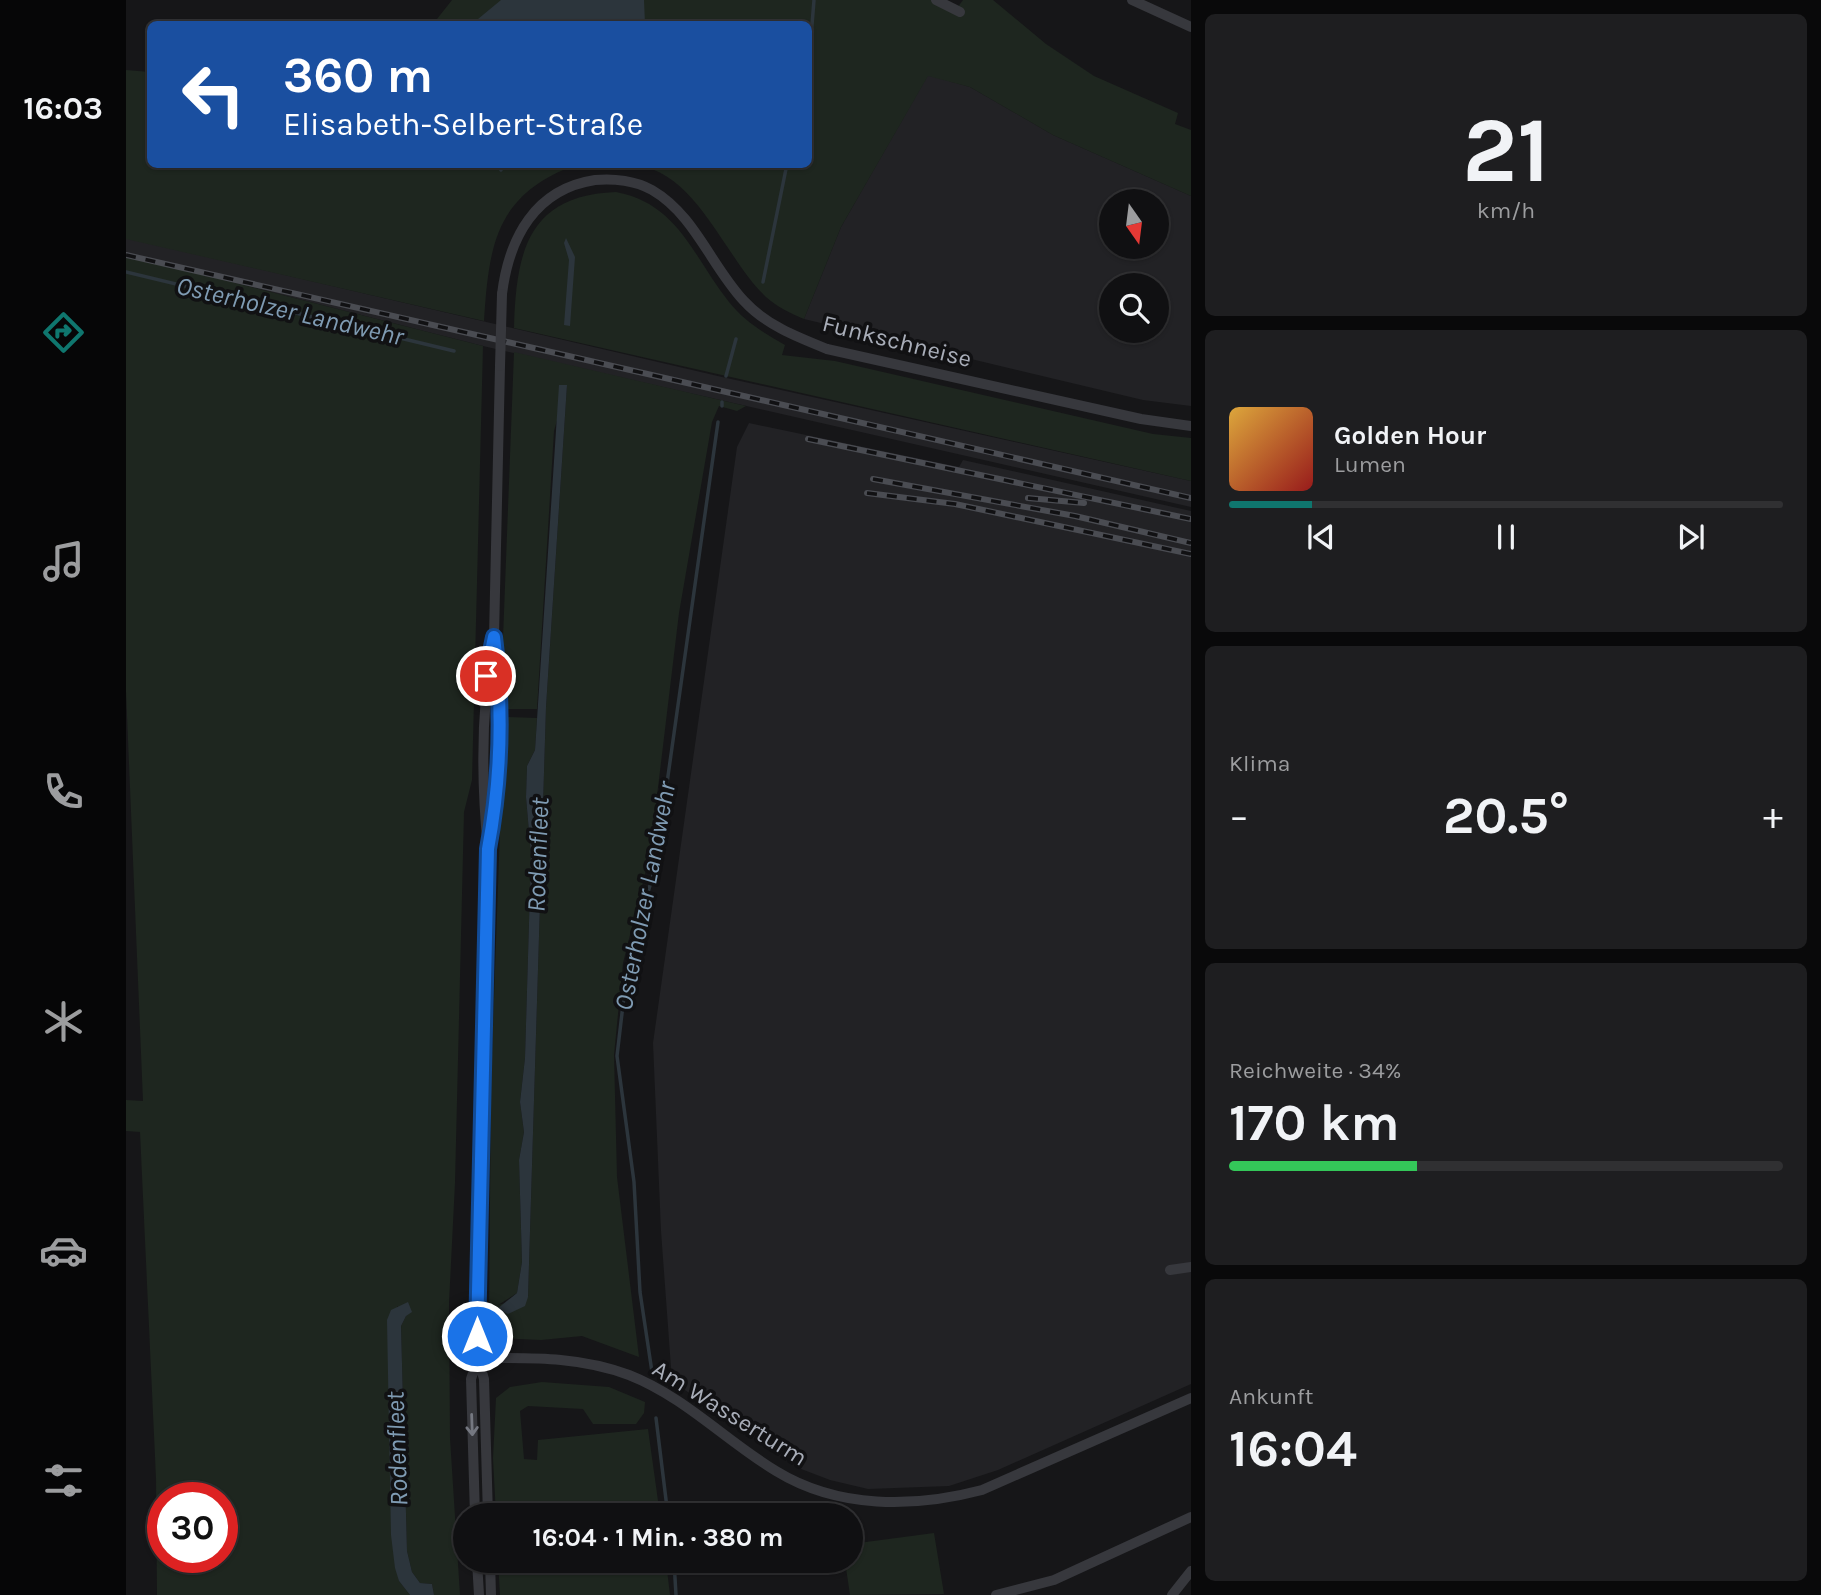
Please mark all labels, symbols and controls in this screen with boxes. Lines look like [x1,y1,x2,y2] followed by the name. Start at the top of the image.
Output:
[283,47,433,104] text: 360 m
[168,49,259,140] icon: left
[23,90,103,127] text: 16:03
[1462,98,1550,204] text: 21
[283,106,643,143] text: Elisabeth-Selbert-Straße
[1099,189,1169,259] north arrow
[1099,189,1169,343] map controls
[1477,197,1535,224] text: km/h
[173,270,408,352] water label: Osterholzer Landwehr
[1099,273,1169,343] button: search
[39,308,88,357] icon: directions
[819,309,975,373] street label: Funkschneise
[1334,420,1486,451] text: Golden Hour
[1334,451,1406,478] text: Lumen
[1302,518,1340,556] icon: previous
[1487,518,1525,556] icon: pause
[1672,518,1710,556] icon: next
[39,537,88,586] icon: music
[456,646,516,706] pin
[467,657,505,695] icon: arrive
[1229,750,1290,777] text: Klima
[39,767,88,816] icon: phone
[608,778,683,1013] water label: Osterholzer Landwehr
[1443,785,1569,846] text: 20.5°
[1229,794,1249,839] text: −
[1763,794,1783,839] text: +
[521,796,556,913] water label: Rodenfleet
[39,997,88,1046] icon: climate
[1229,1057,1401,1084] text: Reichweite · 34%
[1229,1092,1400,1153] text: 170 km
[39,1226,88,1275] icon: car
[440,1299,514,1373] position arrow
[648,1354,812,1472] street label: Am Wasserturm
[1229,1383,1313,1410] text: Ankunft
[379,1390,414,1507] water label: Rodenfleet
[466,1413,479,1436] one-way arrow
[1229,1418,1357,1479] text: 16:04
[39,1456,88,1505] icon: filters
[147,1482,238,1573] speed limit sign: 30
[532,1522,784,1553] text: 16:04 · 1 Min. · 380 m

